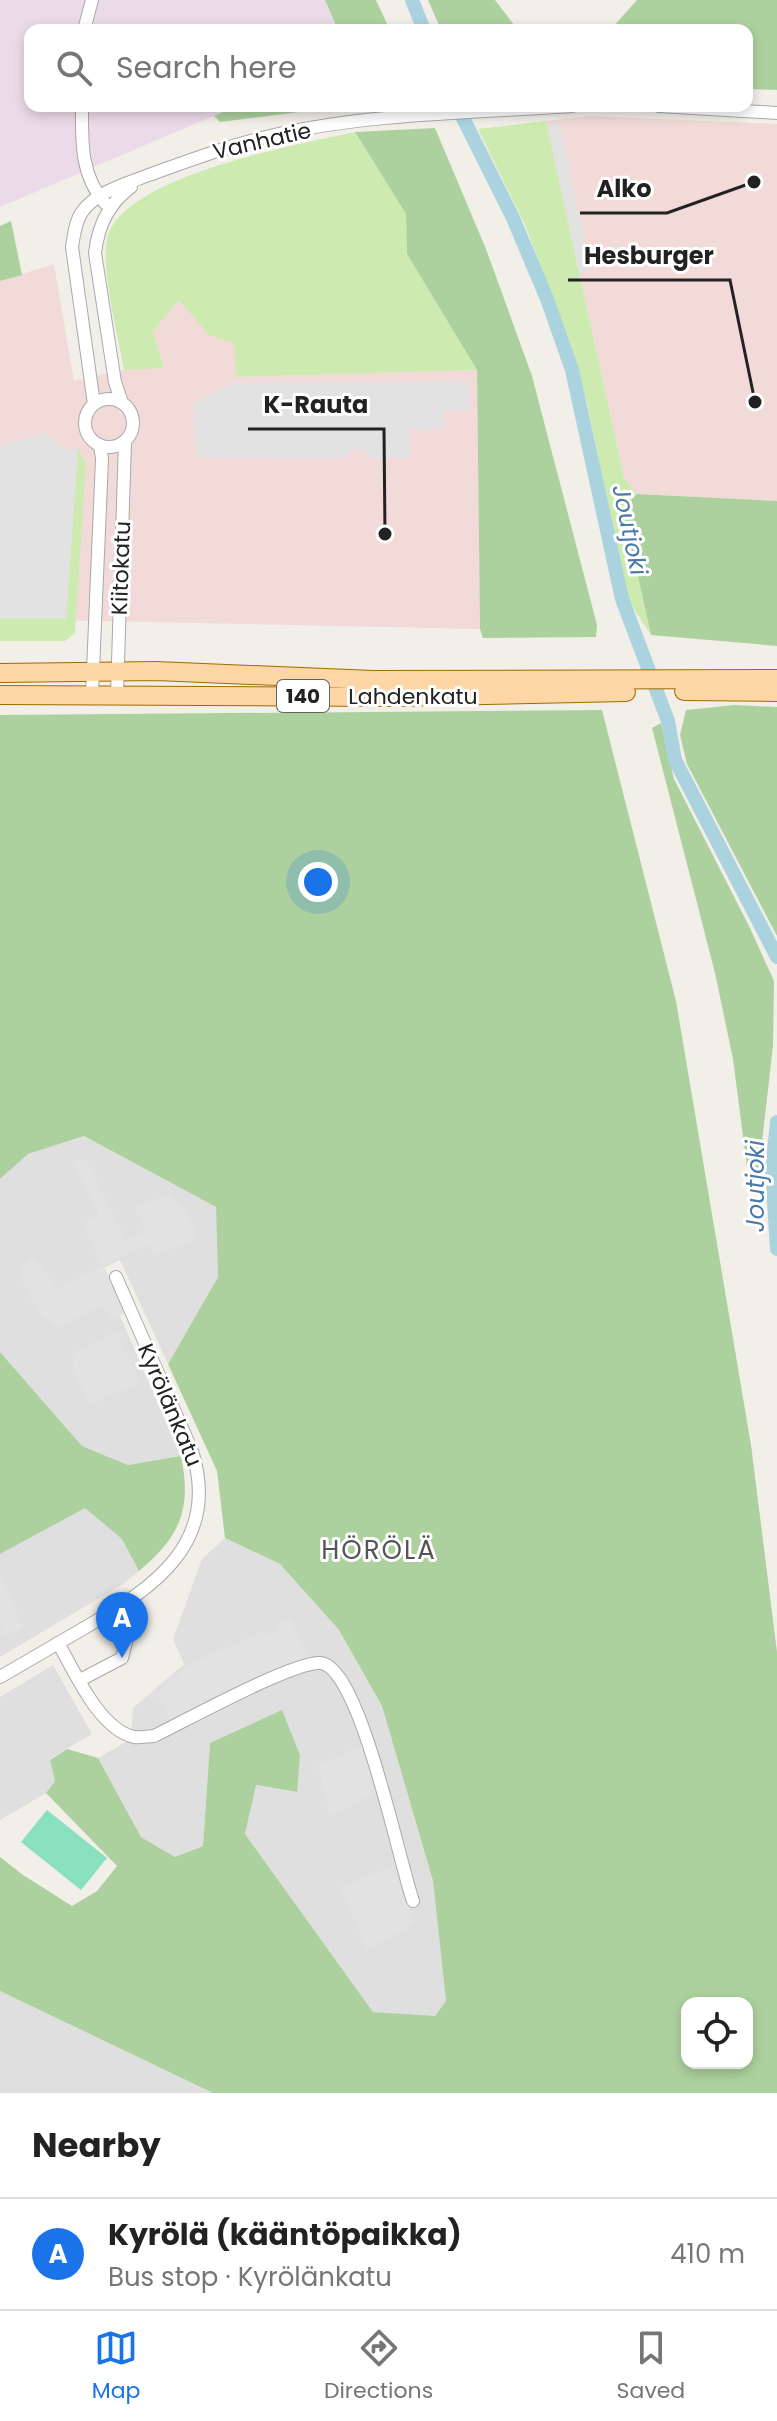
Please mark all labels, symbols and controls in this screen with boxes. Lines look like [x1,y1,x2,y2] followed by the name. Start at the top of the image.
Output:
[24,24,753,112] search box
[52,46,96,90] icon: search
[116,46,297,89] text: Search here
[210,115,314,167] street label: Vanhatie
[580,165,667,213] callout: Alko
[597,172,651,205] text: Alko
[568,232,730,280] callout: Hesburger
[584,239,714,272] text: Hesburger
[248,381,384,429] callout: K-Rauta
[264,388,368,421] text: K-Rauta
[604,482,656,579] water label: Joutjoki
[104,520,138,616] street label: Kiitokatu
[277,680,329,712] road number: 140
[348,681,478,712] street label: Lahdenkatu
[298,862,338,902] your location
[739,1139,772,1232] water label: Joutjoki
[130,1339,210,1471] street label: Kyrölänkatu
[321,1532,437,1568] district label: HÖRÖLÄ
[96,1592,148,1658] pin: A
[681,1997,753,2069] map controls
[681,1997,753,2069] button: locate
[32,2121,161,2169] text: Nearby
[108,2213,462,2256] text: Kyrölä (kääntöpaikka)
[48,2236,68,2272] text: A
[670,2236,745,2272] text: 410 m
[108,2259,392,2295] text: Bus stop · Kyrölänkatu
[92,2326,140,2407] tab: Map
[324,2326,433,2407] tab: Directions
[617,2326,685,2407] tab: Saved

